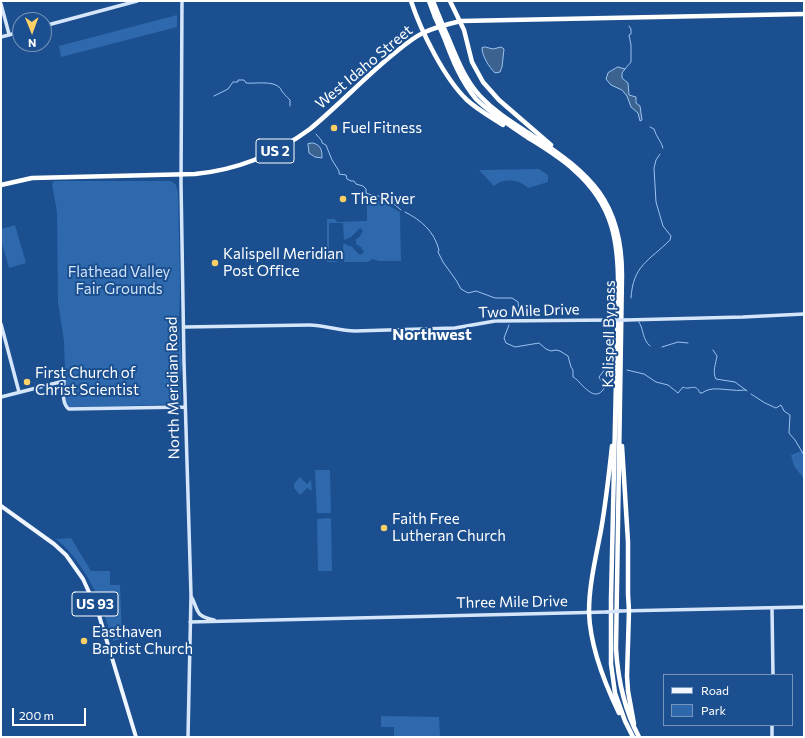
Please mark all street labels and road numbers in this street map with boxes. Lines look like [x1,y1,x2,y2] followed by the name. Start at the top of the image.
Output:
[312,21,416,113] street label: West Idaho Street
[256,139,294,163] road number: US 2
[599,280,619,388] street label: Kalispell Bypass
[478,300,580,322] street label: Two Mile Drive
[163,316,183,460] street label: North Meridian Road
[72,592,118,616] road number: US 93
[456,592,568,612] street label: Three Mile Drive

